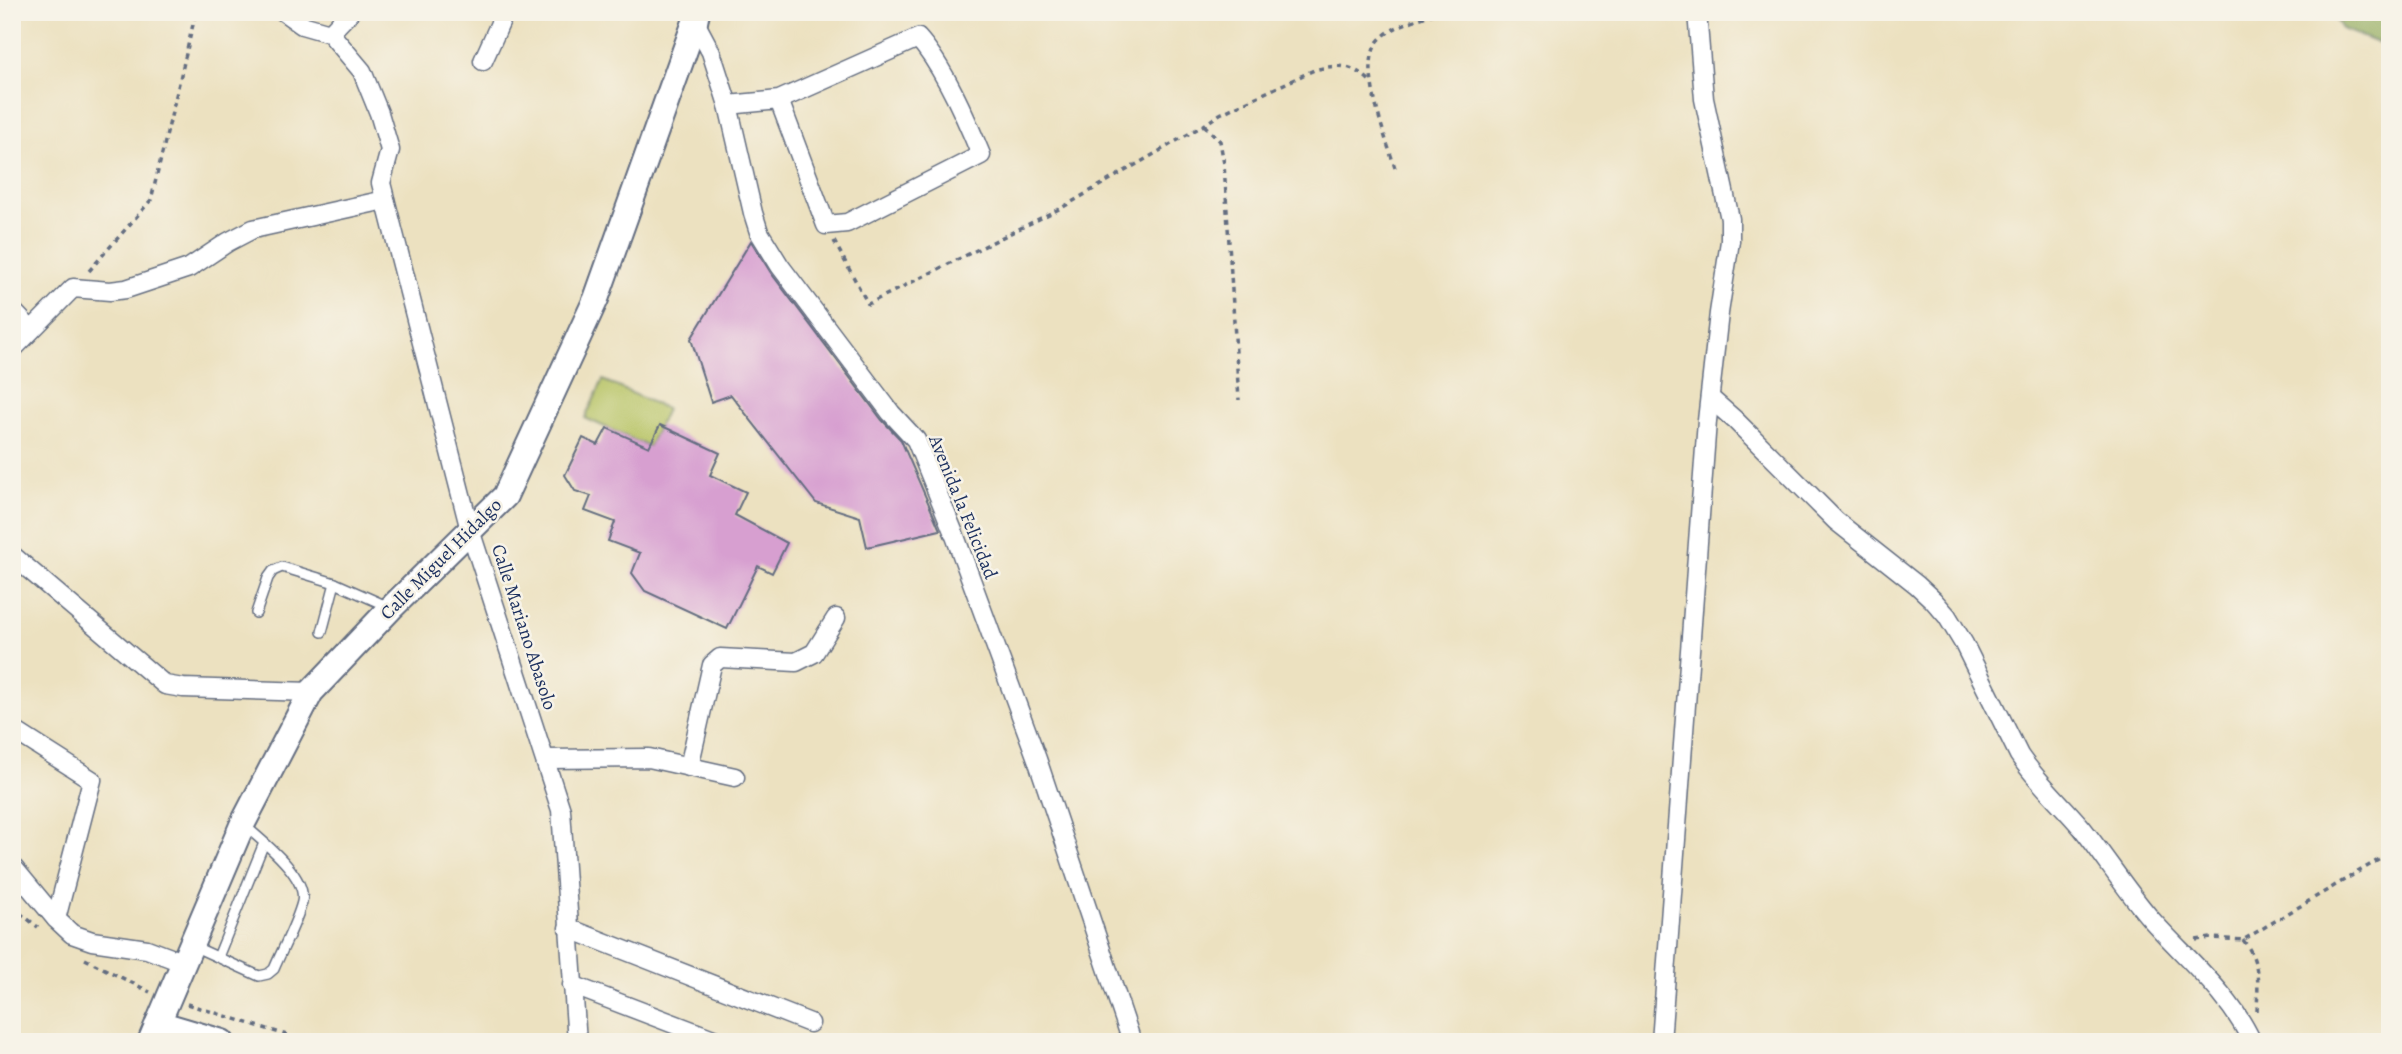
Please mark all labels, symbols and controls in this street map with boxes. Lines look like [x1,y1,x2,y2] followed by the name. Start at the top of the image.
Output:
[922,430,1004,584] street label: Avenida la Felicidad
[374,492,508,626] street label: Calle Miguel Hidalgo
[485,541,563,713] street label: Calle Mariano Abasolo

